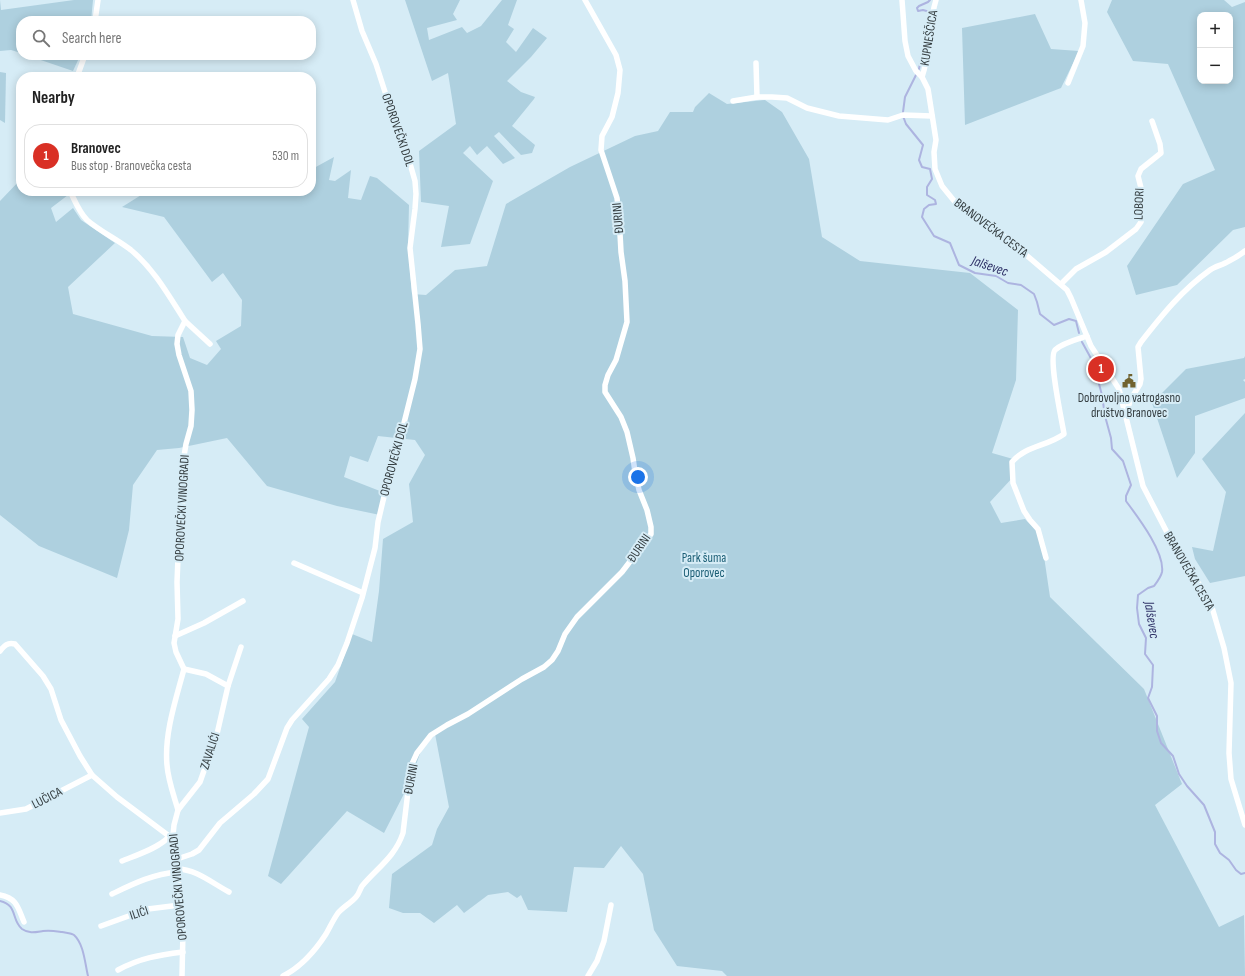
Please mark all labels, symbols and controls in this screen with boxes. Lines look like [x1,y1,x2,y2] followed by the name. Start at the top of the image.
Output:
[916,8,941,67] street label: KUPNEŠČICA
[1197,12,1233,84] map controls
[1197,12,1233,48] button: +
[16,16,316,60] search box
[30,27,52,49] icon: search
[62,29,122,48] text: Search here
[1197,48,1233,84] button: −
[32,88,75,108] text: Nearby
[378,91,419,169] street label: OPOROVEČKI DOL
[71,139,121,158] text: Branovec
[43,148,49,164] text: 1
[272,148,299,164] text: 530 m
[71,158,191,174] text: Bus stop · Branovečka cesta
[1130,188,1148,220] street label: LOBORI
[951,194,1032,261] street label: BRANOVEČKA CESTA
[609,202,627,234] street label: ĐURINI
[969,252,1011,280] water label: Jalševec
[1088,354,1114,384] pin: 1
[1121,373,1137,389] public building icon: Dobrovoljno vatrogasno društvo Branovec
[1078,390,1180,421] place label: Dobrovoljno vatrogasno društvo Branovec
[375,420,412,498] street label: OPOROVEČKI DOL
[170,454,193,562] street label: OPOROVEČKI VINOGRADI
[628,467,648,487] your location
[1160,528,1219,614] street label: BRANOVEČKA CESTA
[624,531,654,565] street label: ĐURINI
[682,550,726,581] park label: Park šuma Oporovec
[1141,599,1163,640] water label: Jalševec
[197,730,223,772] street label: ZAVALIĆI
[400,762,422,796] street label: ĐURINI
[29,783,65,812] street label: LUČICA
[164,833,191,941] street label: OPOROVEČKI VINOGRADI
[127,902,151,924] street label: ILIĆI

